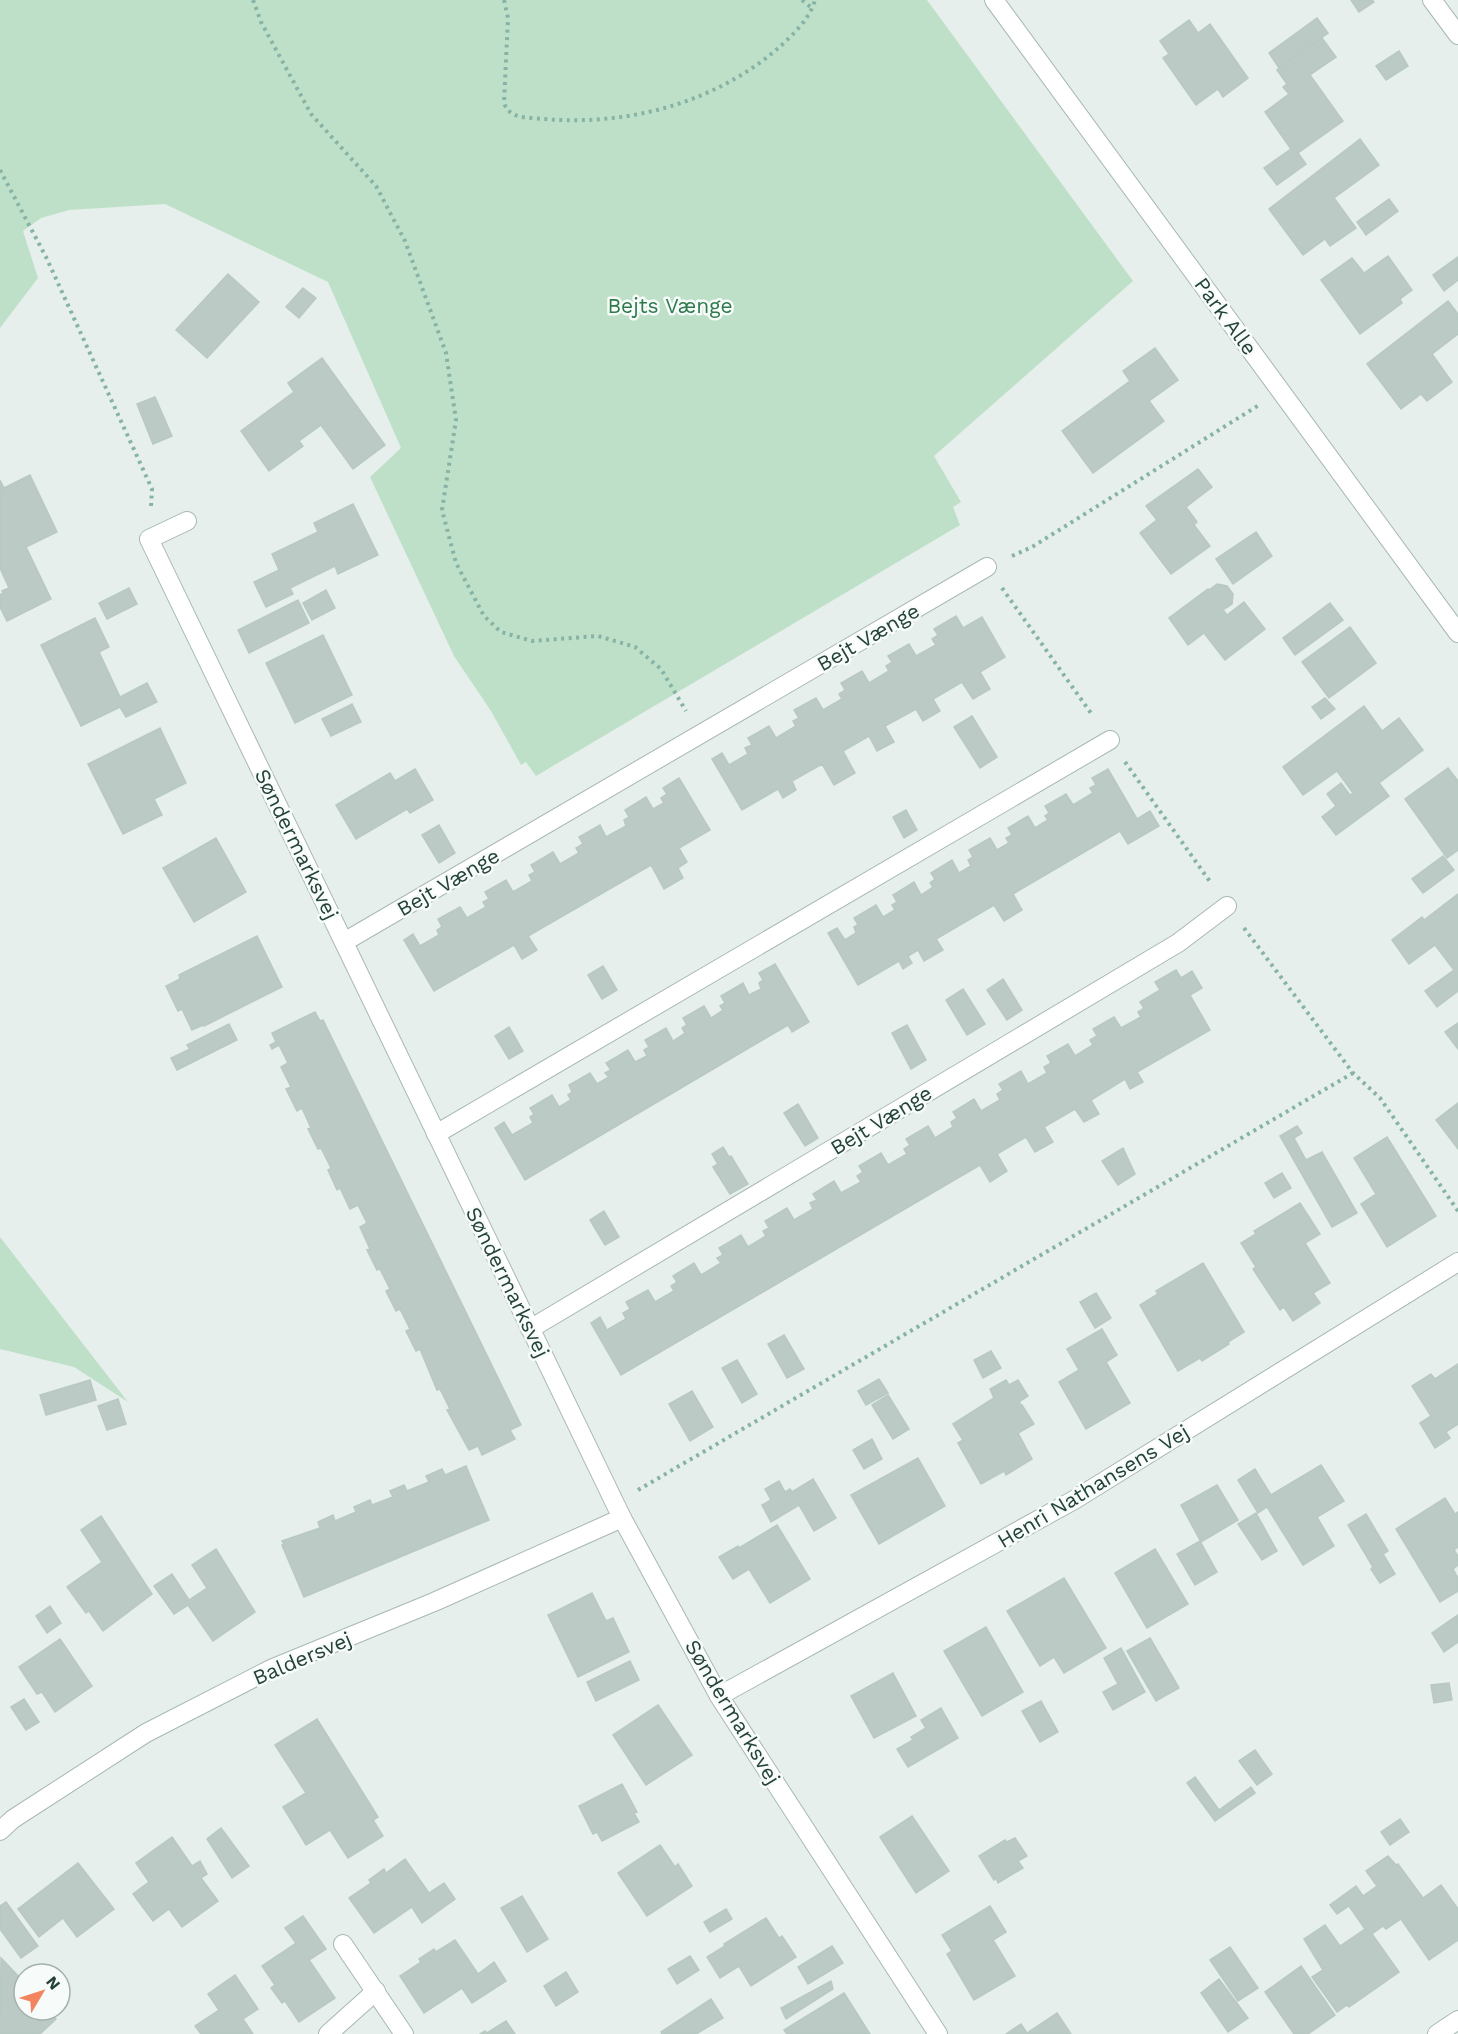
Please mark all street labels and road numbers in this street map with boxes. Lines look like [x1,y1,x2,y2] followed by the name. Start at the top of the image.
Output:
[1189,272,1263,360] street label: Park Alle
[812,598,924,676] street label: Bejt Vænge
[250,765,344,923] street label: Søndermarksvej
[392,843,504,921] street label: Bejt Vænge
[826,1080,936,1160] street label: Bejt Vænge
[461,1203,555,1361] street label: Søndermarksvej
[993,1419,1193,1553] street label: Henri Nathansens Vej
[249,1626,355,1690] street label: Baldersvej
[680,1635,786,1789] street label: Søndermarksvej

